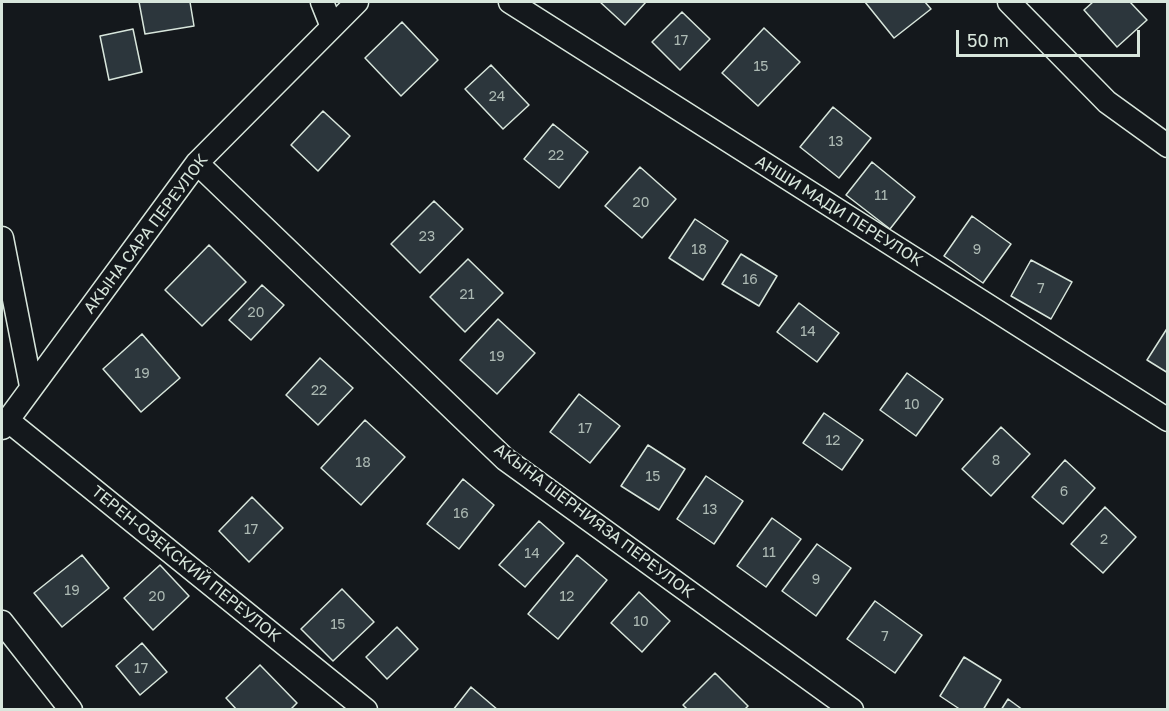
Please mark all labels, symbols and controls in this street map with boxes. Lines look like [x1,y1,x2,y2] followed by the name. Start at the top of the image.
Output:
[959,18,1144,56] scale bar
[967,29,1009,51] text: 50 m
[674,33,688,49] house number: 17
[754,59,768,75] house number: 15
[489,89,505,105] house number: 24
[829,134,843,150] house number: 13
[548,148,564,164] house number: 22
[80,150,212,318] street label: АКЫНА САРА ПЕРЕУЛОК
[752,152,926,270] street label: АНШИ МАДИ ПЕРЕУЛОК
[874,188,888,204] house number: 11
[633,195,649,211] house number: 20
[419,229,435,245] house number: 23
[691,242,707,258] house number: 18
[973,242,981,258] house number: 9
[742,272,758,288] house number: 16
[1037,281,1045,297] house number: 7
[460,287,474,303] house number: 21
[248,305,264,321] house number: 20
[800,324,816,340] house number: 14
[489,349,505,365] house number: 19
[134,366,150,382] house number: 19
[311,383,327,399] house number: 22
[904,397,920,413] house number: 10
[578,421,592,437] house number: 17
[826,433,840,449] house number: 12
[490,440,698,602] street label: АКЫНА ШЕРНИЯЗА ПЕРЕУЛОК
[992,453,1000,469] house number: 8
[355,455,371,471] house number: 18
[646,469,660,485] house number: 15
[88,482,284,646] street label: ТЕРЕН-ОЗЕКСКИЙ ПЕРЕУЛОК
[1060,484,1068,500] house number: 6
[703,502,717,518] house number: 13
[453,506,469,522] house number: 16
[244,522,258,538] house number: 17
[1100,532,1108,548] house number: 2
[762,545,776,561] house number: 11
[524,546,540,562] house number: 14
[812,572,820,588] house number: 9
[64,583,80,599] house number: 19
[149,589,165,605] house number: 20
[560,589,574,605] house number: 12
[633,614,649,630] house number: 10
[331,617,345,633] house number: 15
[881,629,889,645] house number: 7
[134,661,148,677] house number: 17

